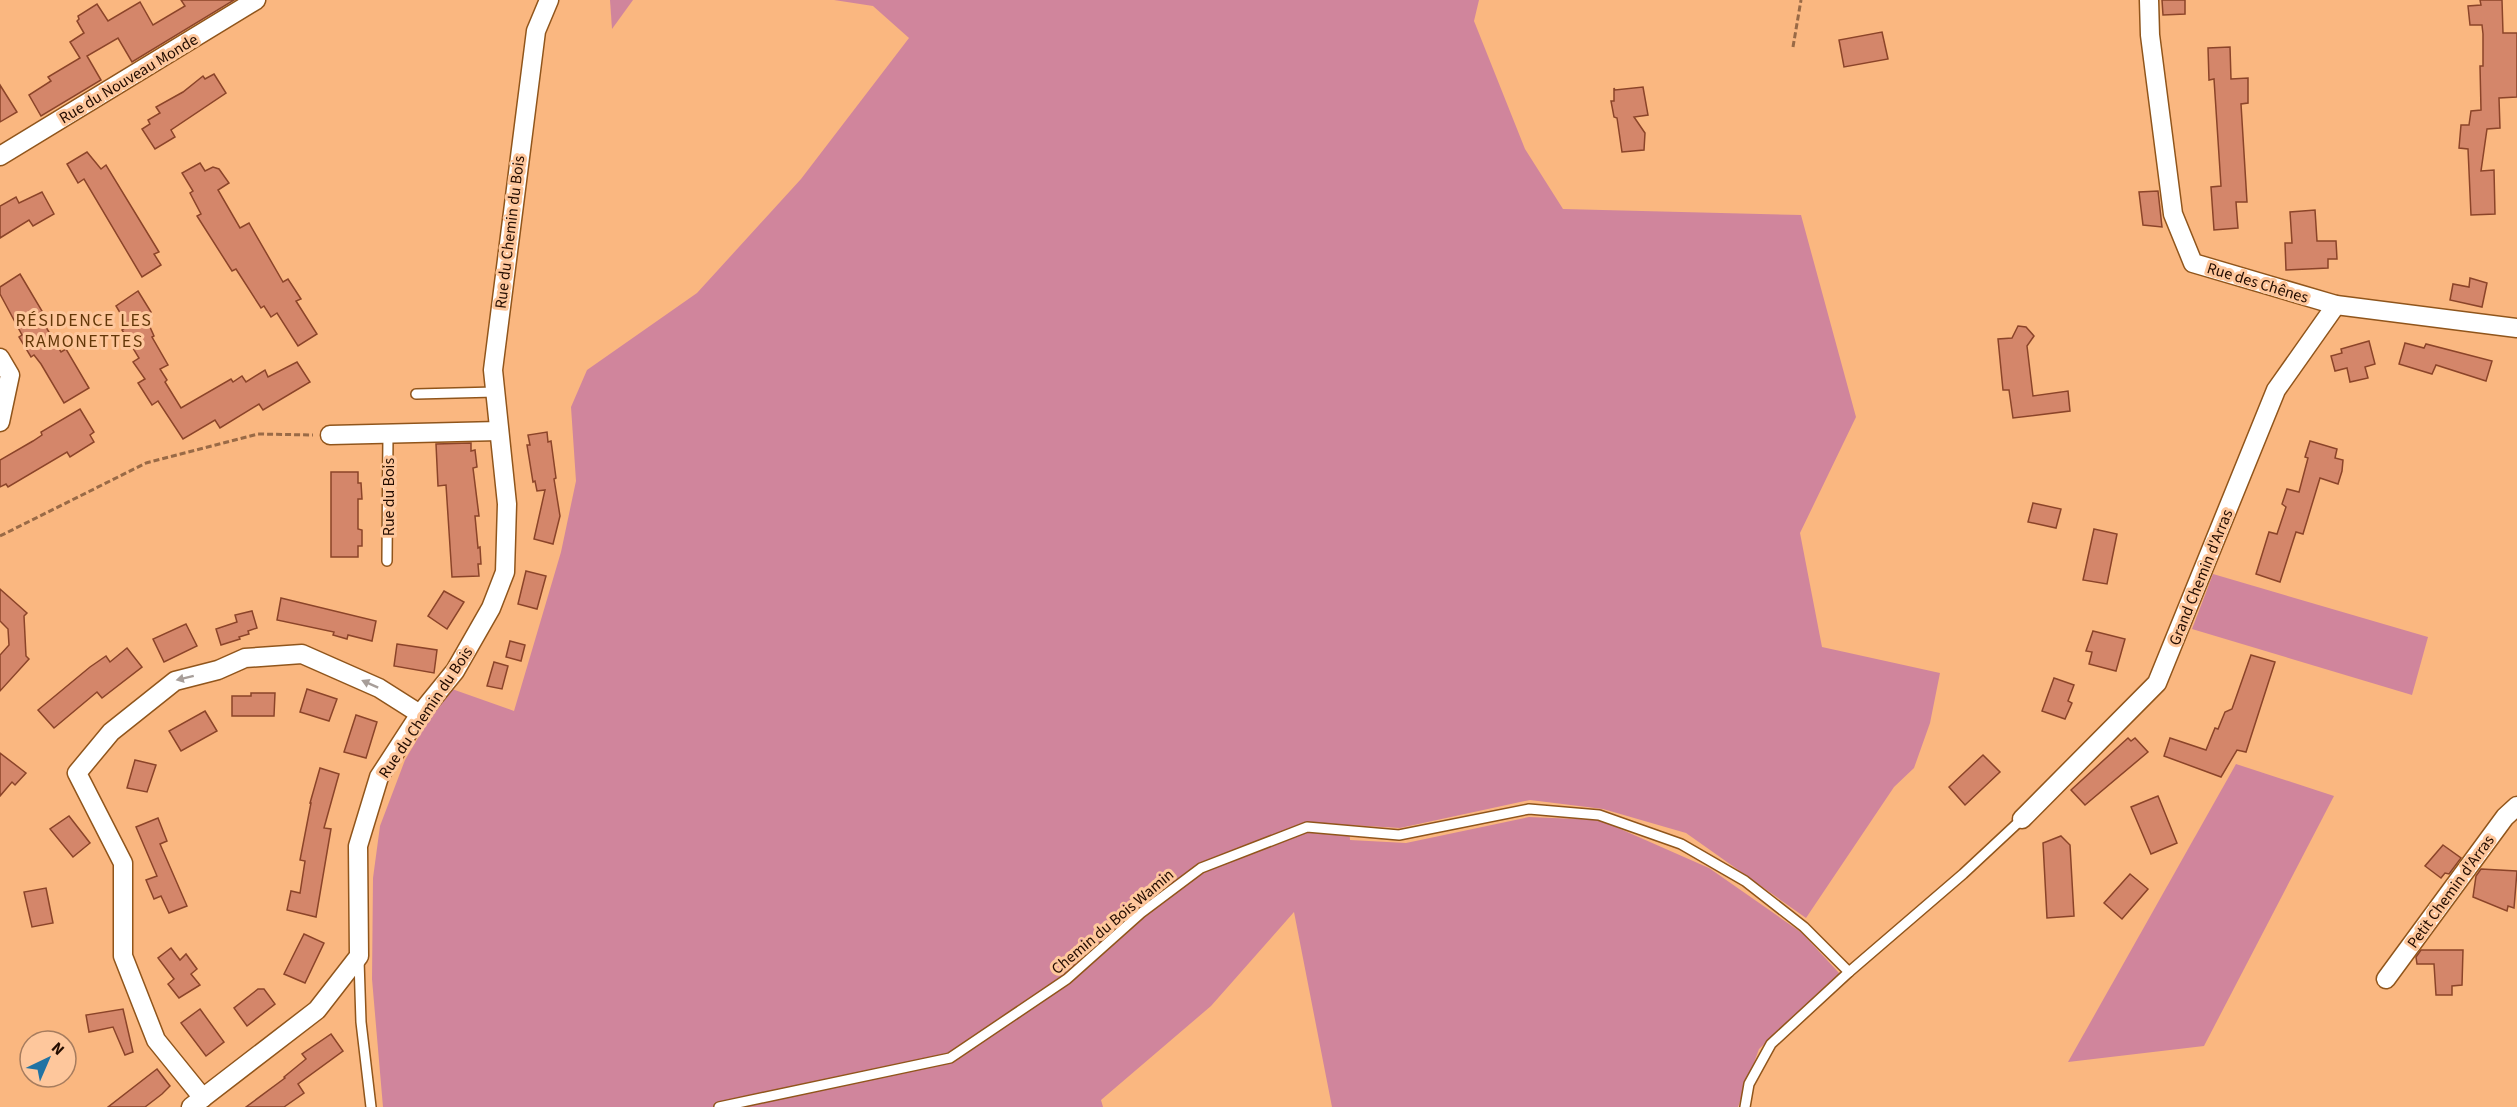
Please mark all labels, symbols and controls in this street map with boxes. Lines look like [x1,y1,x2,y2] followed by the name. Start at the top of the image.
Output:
[55,29,202,129] street label: Rue du Nouveau Monde
[490,154,530,310] street label: Rue du Chemin du Bois
[2204,257,2311,309] street label: Rue des Chênes
[16,308,153,354] district label: RÉSIDENCE LES RAMONETTES
[378,457,400,536] street label: Rue du Bois
[2164,506,2238,649] street label: Grand Chemin d'Arras
[374,642,478,783] street label: Rue du Chemin du Bois
[176,673,194,683] one-way arrow
[361,679,379,689] one-way arrow
[2402,830,2500,953] street label: Petit Chemin d'Arras
[1047,864,1179,980] street label: Chemin du Bois Wamin
[18,1029,78,1089] north arrow
[46,1037,69,1061] text: N

